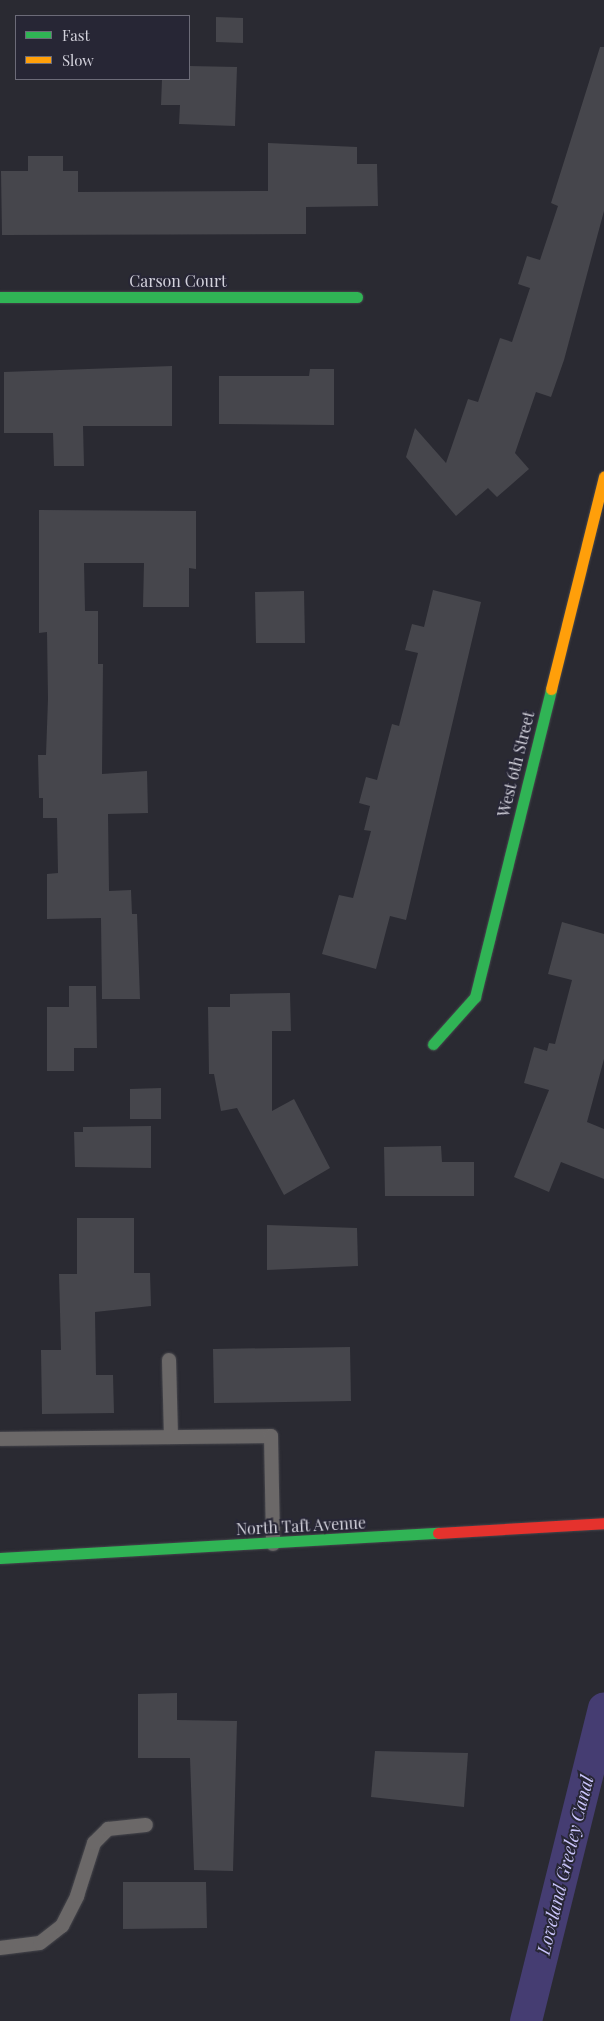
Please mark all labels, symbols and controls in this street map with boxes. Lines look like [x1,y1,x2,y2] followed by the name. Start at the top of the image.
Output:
[15,15,190,80] legend
[62,25,90,45] text: Fast
[62,50,94,70] text: Slow
[129,271,227,291] street label: Carson Court
[494,709,538,819] street label: West 6th Street
[235,1513,367,1539] street label: North Taft Avenue
[532,1773,598,1957] water label: Loveland Greeley Canal

